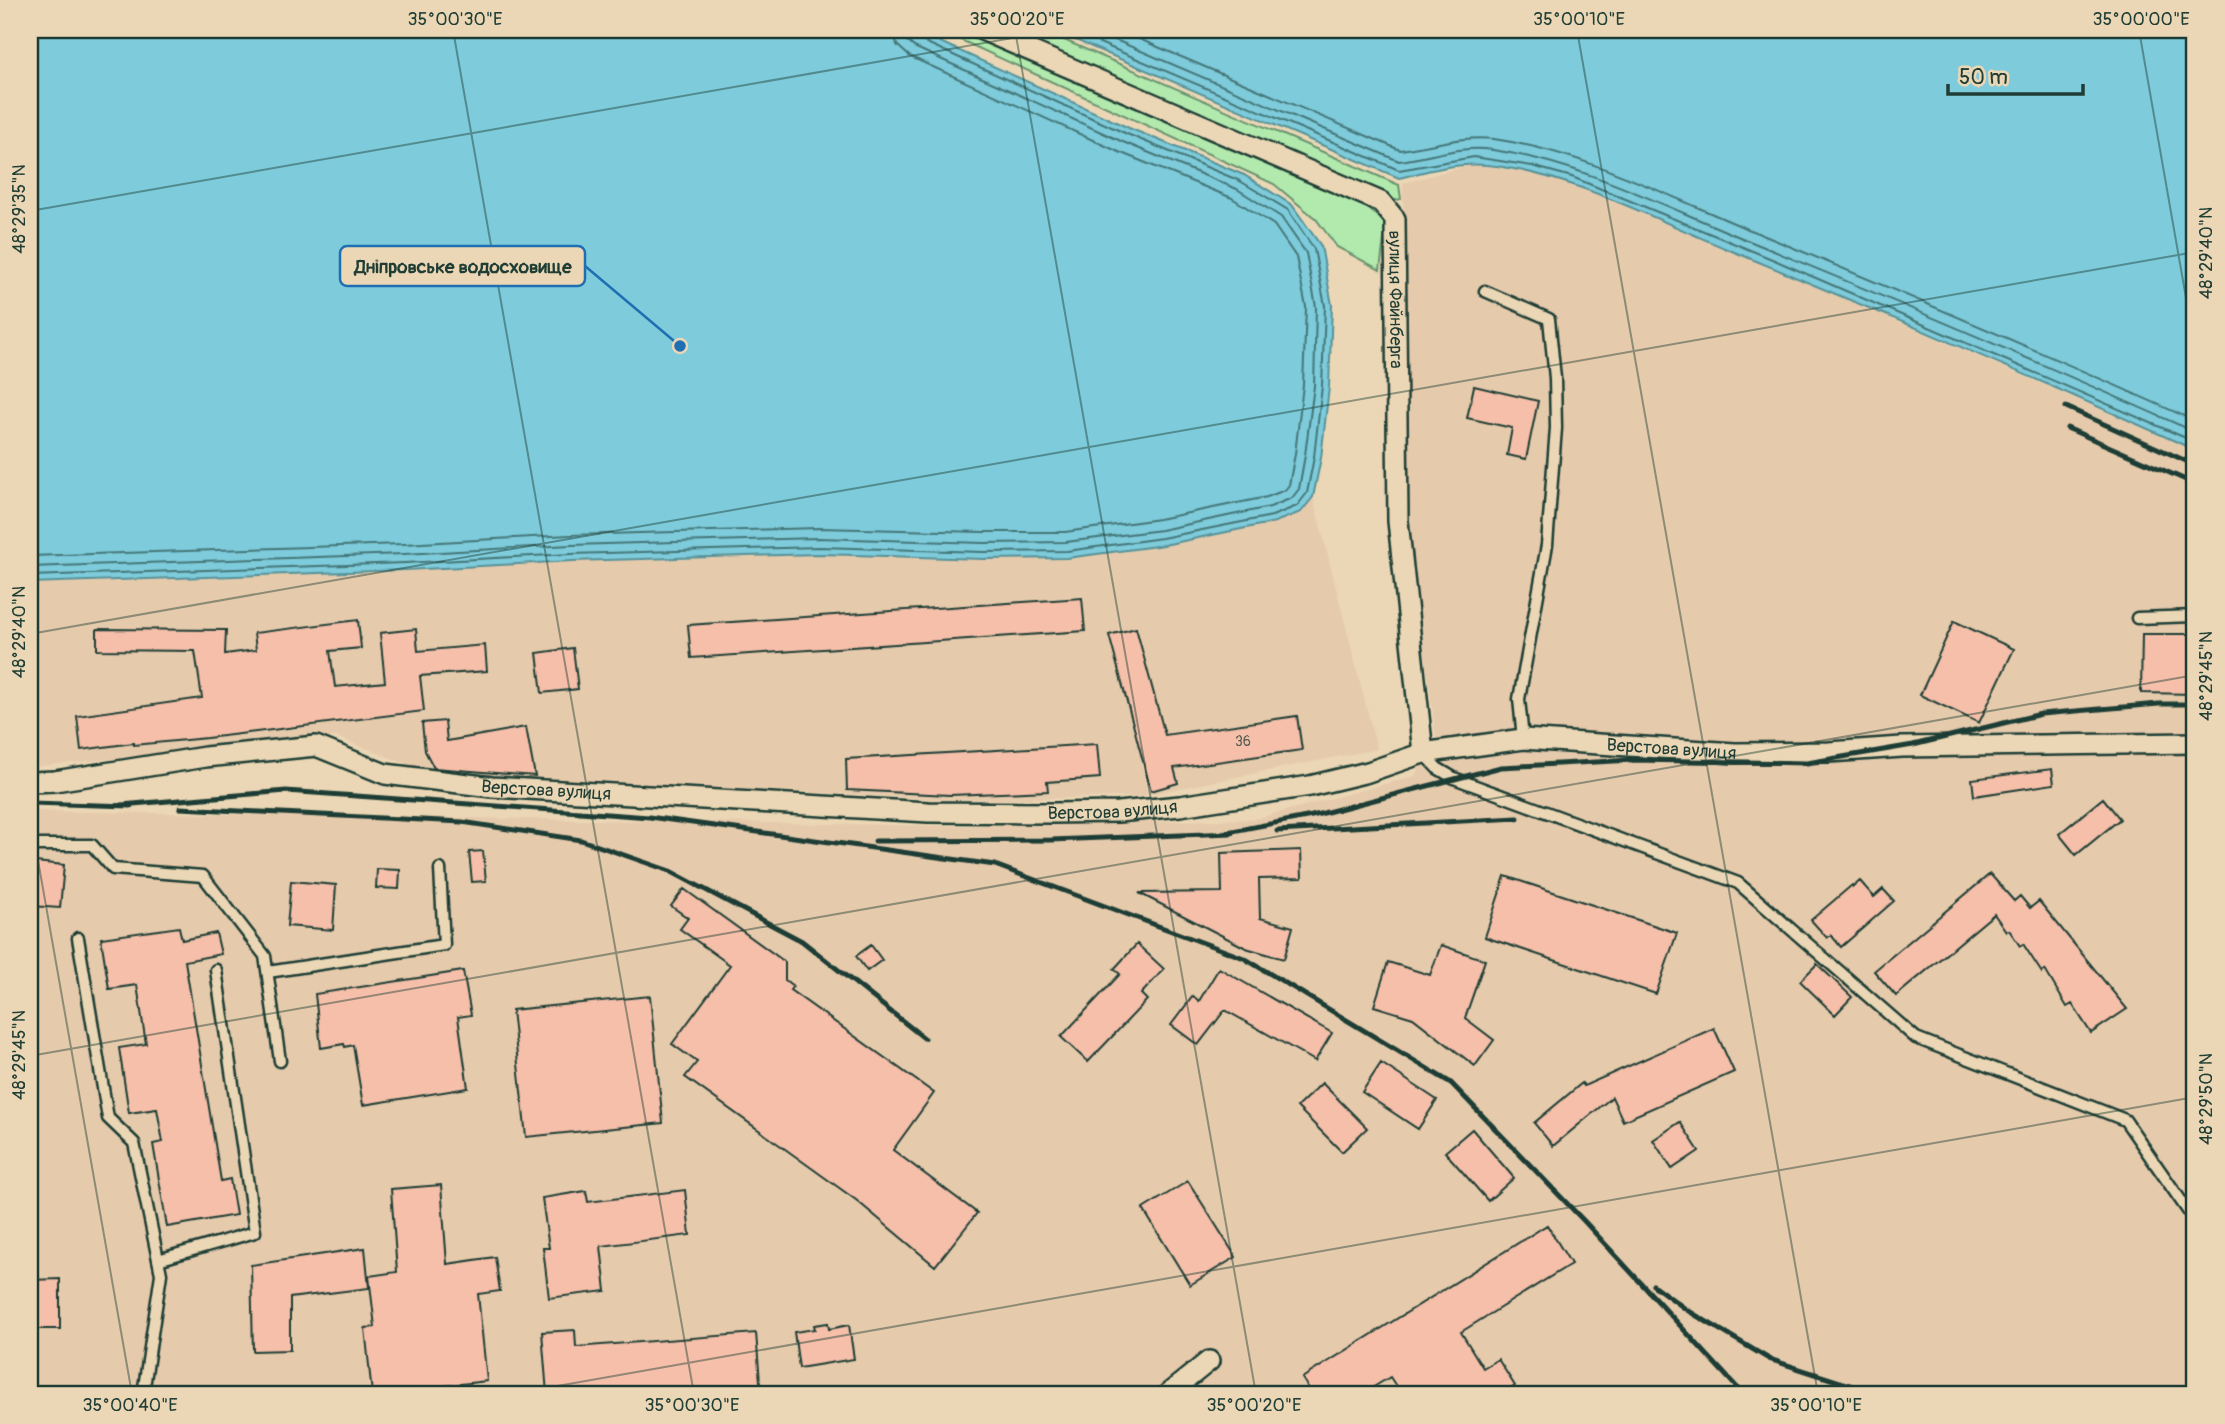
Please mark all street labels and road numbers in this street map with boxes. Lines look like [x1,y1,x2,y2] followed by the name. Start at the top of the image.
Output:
[1383,230,1407,369] street label: вулиця Файнберга
[1606,734,1737,765] street label: Верстова вулиця
[480,775,612,806] street label: Верстова вулиця
[1047,795,1178,825] street label: Верстова вулиця

